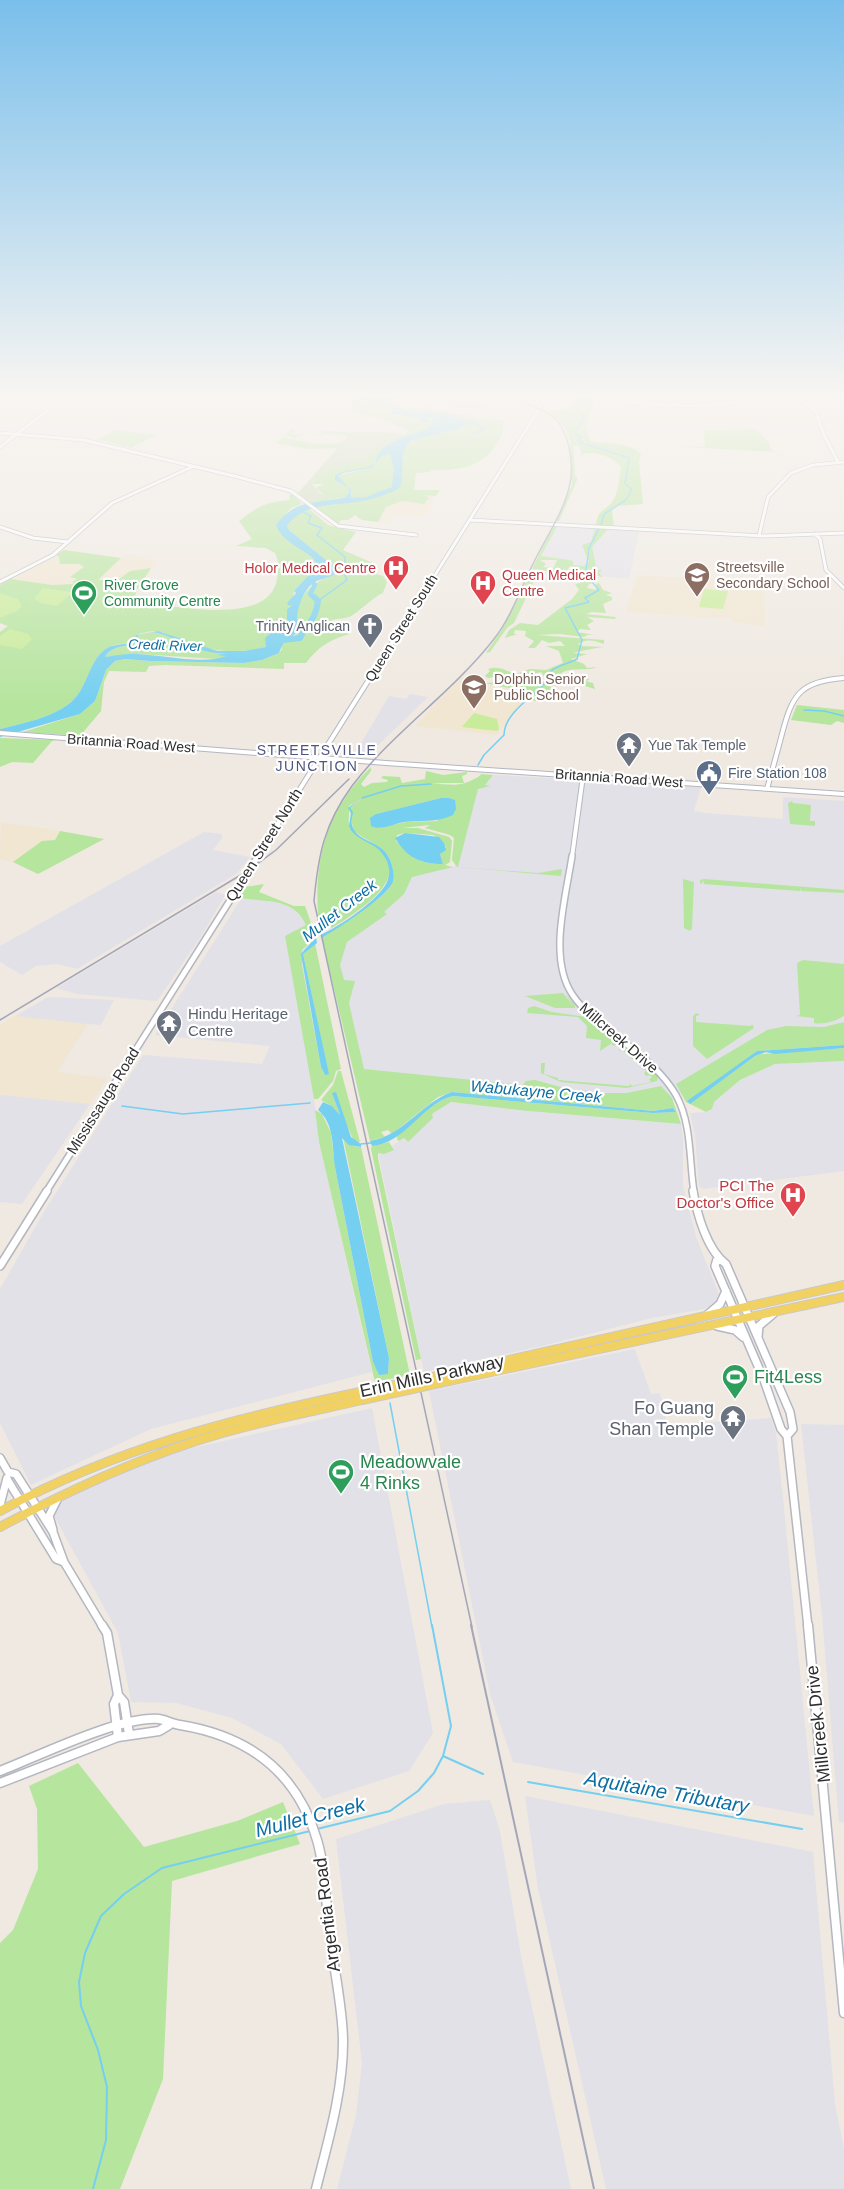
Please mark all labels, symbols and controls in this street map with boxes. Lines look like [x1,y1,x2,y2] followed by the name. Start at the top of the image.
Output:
[381,553,411,591] hospital icon: Holor Medical Centre
[716,559,830,591] place label: Streetsville Secondary School
[245,560,376,576] place label: Holor Medical Centre
[682,560,712,598] school or university icon: Streetsville Secondary School
[502,567,596,599] place label: Queen Medical Centre
[468,568,498,606] hospital icon: Queen Medical Centre
[361,571,441,685] street label: Queen Street South
[104,577,221,609] place label: River Grove Community Centre
[69,578,99,616] sports icon: River Grove Community Centre
[355,611,385,649] church icon: Trinity Anglican
[256,618,350,634] place label: Trinity Anglican
[128,636,204,654] water label: Credit River
[494,671,586,703] place label: Dolphin Senior Public School
[459,672,489,710] school or university icon: Dolphin Senior Public School
[614,730,644,768] temple icon: Yue Tak Temple
[67,731,196,755] street label: Britannia Road West
[648,737,747,753] place label: Yue Tak Temple
[257,742,377,774] district label: STREETSVILLE JUNCTION
[694,758,724,796] public building icon: Fire Station 108
[728,765,827,781] place label: Fire Station 108
[555,766,684,790] street label: Britannia Road West
[222,785,305,904] street label: Queen Street North
[299,875,381,945] water label: Mullet Creek
[577,999,662,1076] street label: Millcreek Drive
[188,1005,288,1039] place label: Hindu Heritage Centre
[154,1008,184,1046] temple icon: Hindu Heritage Centre
[63,1044,142,1157] street label: Mississauga Road
[470,1077,603,1106] water label: Wabukayne Creek
[676,1177,774,1211] place label: PCI The Doctor's Office
[778,1180,808,1218] hospital icon: PCI The Doctor's Office
[358,1351,506,1401] street label: Erin Mills Parkway
[720,1362,750,1400] sports icon: Fit4Less
[754,1367,822,1387] place label: Fit4Less
[609,1398,714,1439] place label: Fo Guang Shan Temple
[718,1403,748,1441] temple icon: Fo Guang Shan Temple
[360,1452,461,1493] place label: Meadowvale 4 Rinks
[326,1457,356,1495] sports icon: Meadowvale 4 Rinks
[802,1664,834,1784] street label: Millcreek Drive
[582,1767,752,1817] water label: Aquitaine Tributary
[253,1793,368,1841] water label: Mullet Creek
[310,1857,344,1973] street label: Argentia Road

